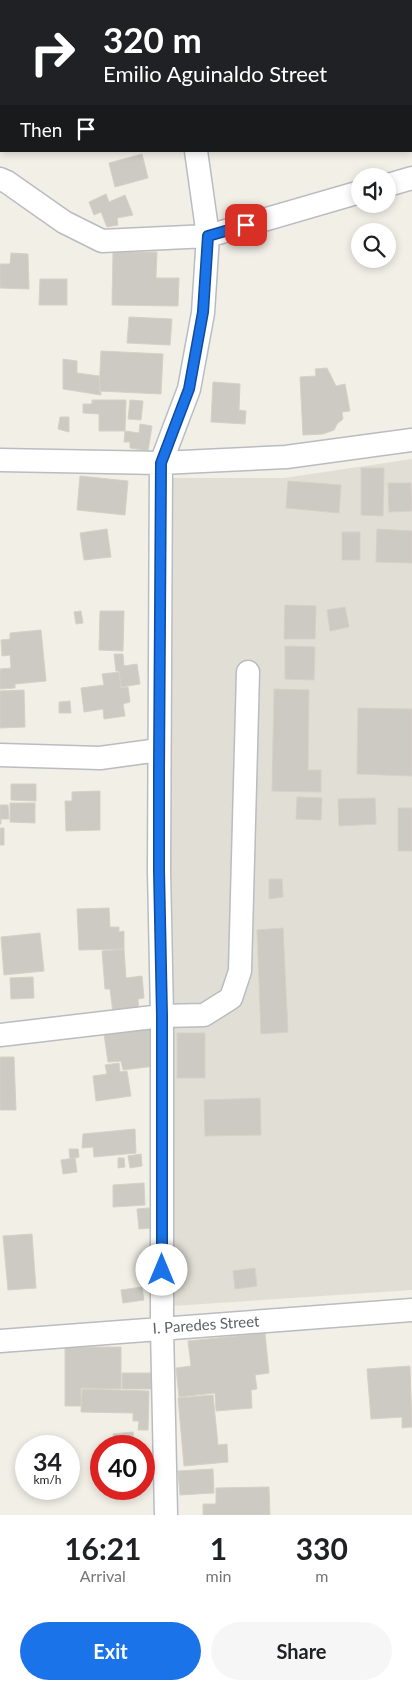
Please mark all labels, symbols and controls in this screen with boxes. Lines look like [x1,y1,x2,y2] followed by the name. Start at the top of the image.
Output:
[103,18,202,60] text: 320 m
[20,20,85,85] icon: right
[103,60,327,87] text: Emilio Aguinaldo Street
[72,115,100,143] icon: arrive
[20,118,62,141] text: Then
[351,168,396,268] map controls
[351,168,396,213] button: sound
[225,204,267,246] pin
[232,211,260,239] icon: arrive
[351,223,396,268] button: search
[135,1243,187,1295] position arrow
[152,1311,261,1337] street label: I. Paredes Street
[90,1435,155,1500] speed limit sign: 40
[33,1446,62,1476] text: 34
[33,1472,62,1487] text: km/h
[64,1530,141,1566] text: 16:21
[210,1530,227,1566] text: 1
[296,1530,348,1566] text: 330
[80,1566,126,1585] text: Arrival
[206,1566,232,1585] text: min
[315,1566,328,1585] text: m
[20,1622,201,1680] button: Exit
[211,1622,392,1680] button: Share

